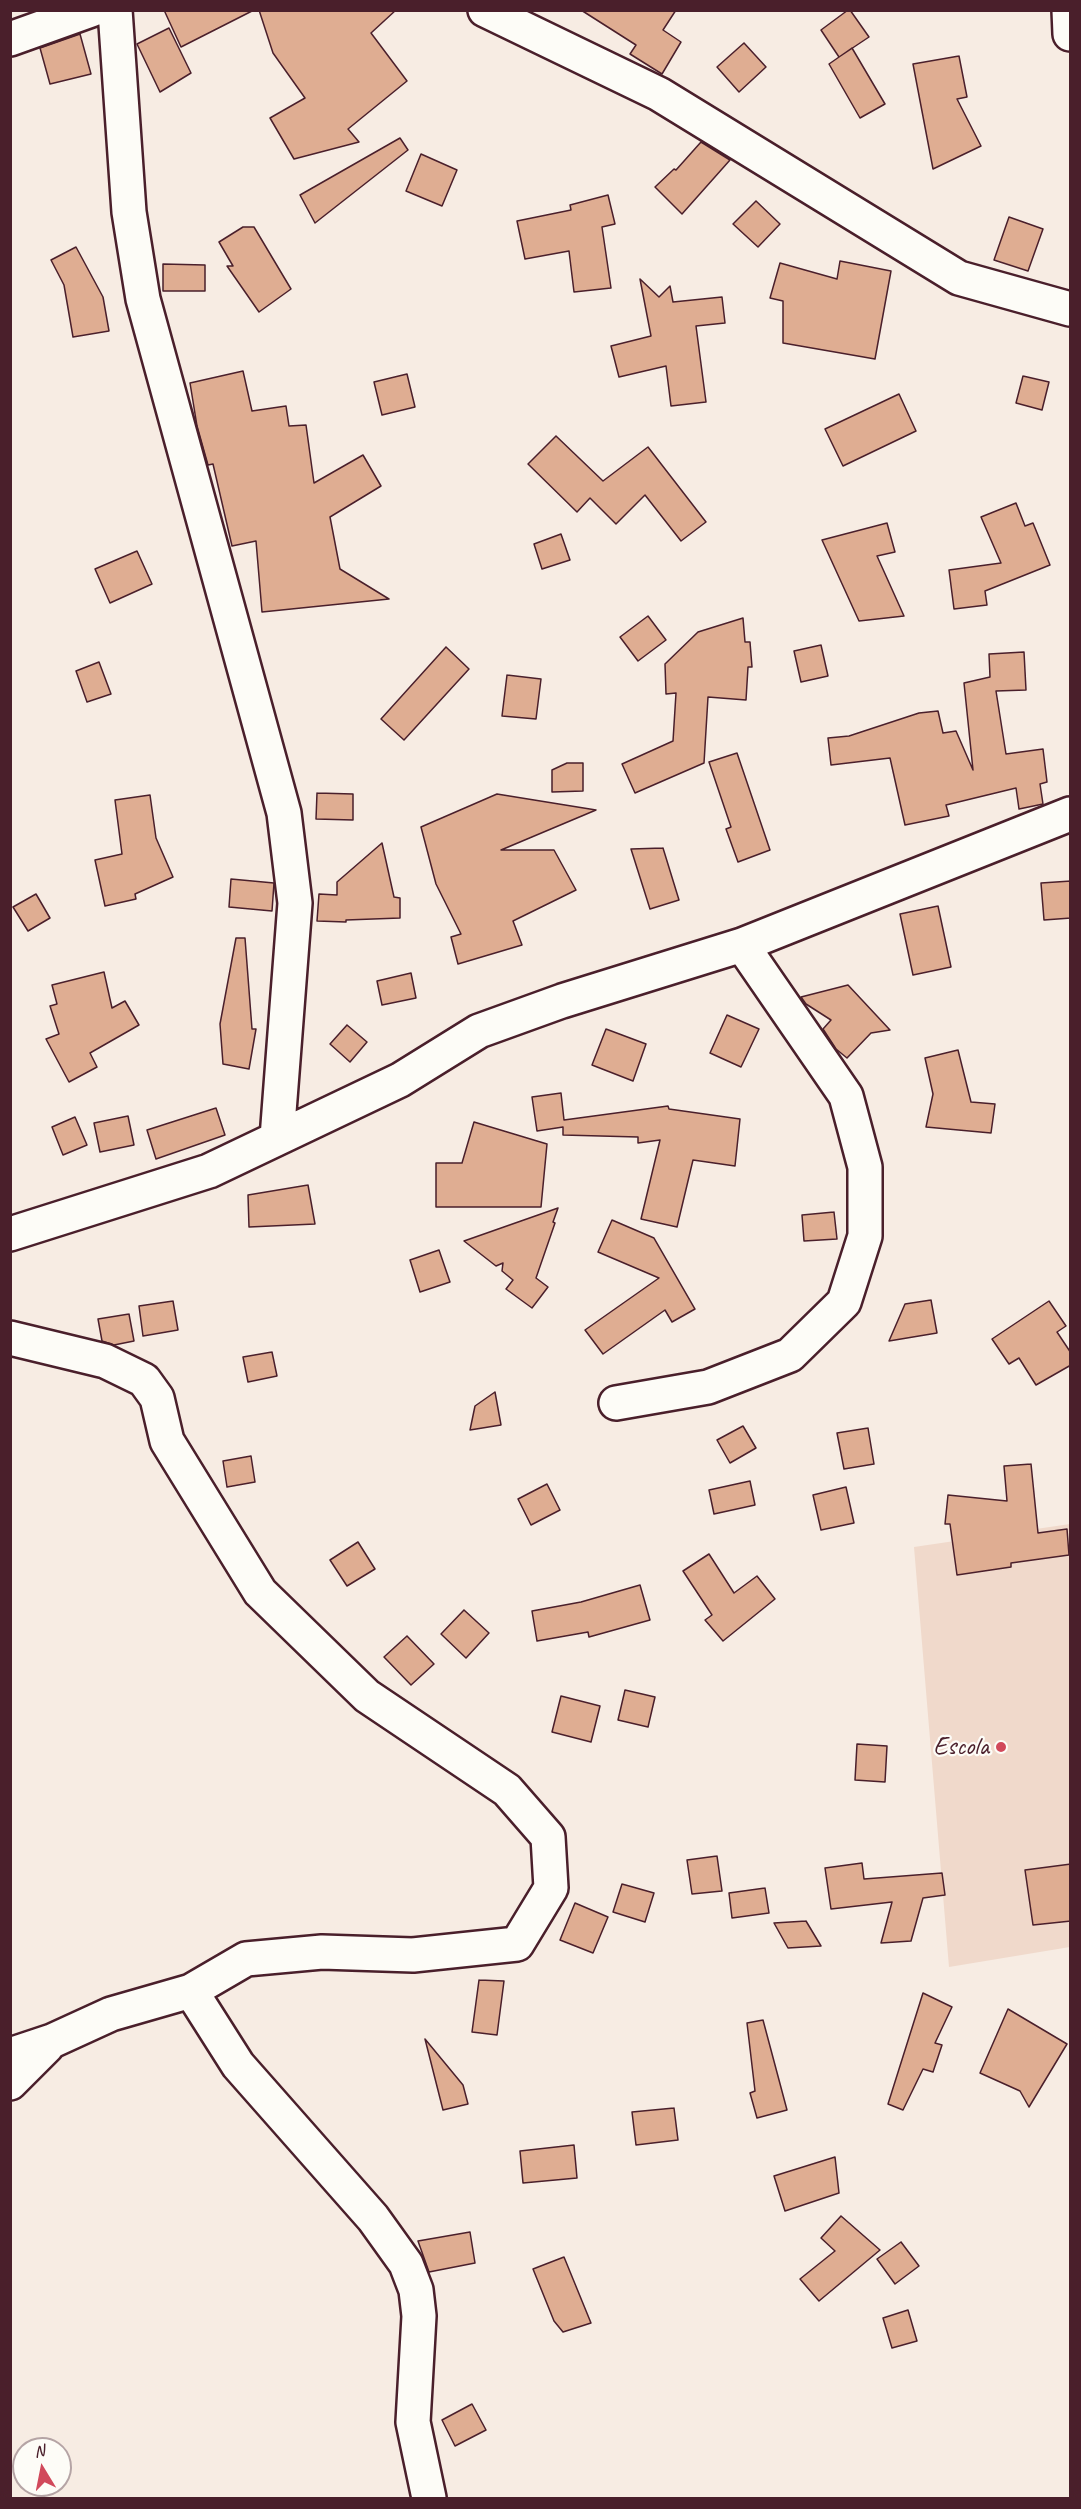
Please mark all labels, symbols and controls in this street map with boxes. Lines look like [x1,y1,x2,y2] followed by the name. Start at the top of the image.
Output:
[933,1731,989,1763] place label: Escola
[994,1740,1008,1754] marker: Escola
[12,2437,72,2497] north arrow
[33,2441,46,2462] text: N

